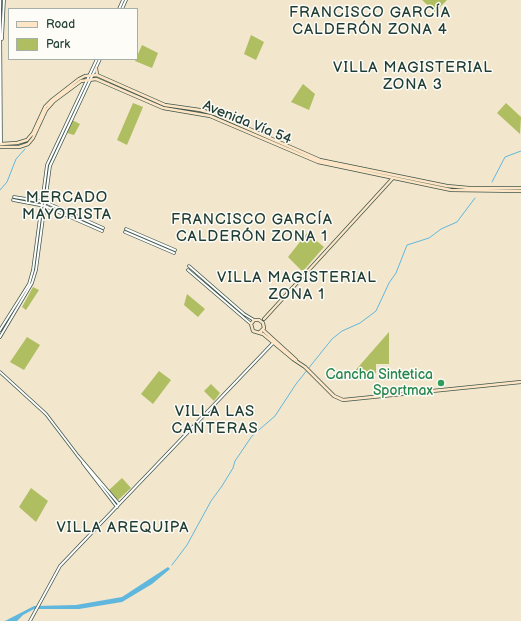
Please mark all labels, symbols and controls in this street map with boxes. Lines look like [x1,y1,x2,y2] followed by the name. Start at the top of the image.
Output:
[289,4,451,39] district label: FRANCISCO GARCÍA CALDERÓN ZONA 4
[8,8,138,60] legend
[46,17,75,32] text: Road
[46,37,70,52] text: Park
[333,59,493,94] district label: VILLA MAGISTERIAL ZONA 3
[200,98,294,148] street label: Avenida Vía 54
[22,189,112,224] district label: MERCADO MAYORISTA
[171,211,333,246] district label: FRANCISCO GARCÍA CALDERÓN ZONA 1
[217,269,377,304] district label: VILLA MAGISTERIAL ZONA 1
[326,367,433,400] place label: Cancha Sintetica Sportmax
[436,378,446,388] marker: Cancha Sintetica Sportmax
[172,403,258,438] district label: VILLA LAS CANTERAS
[57,519,189,537] district label: VILLA AREQUIPA

